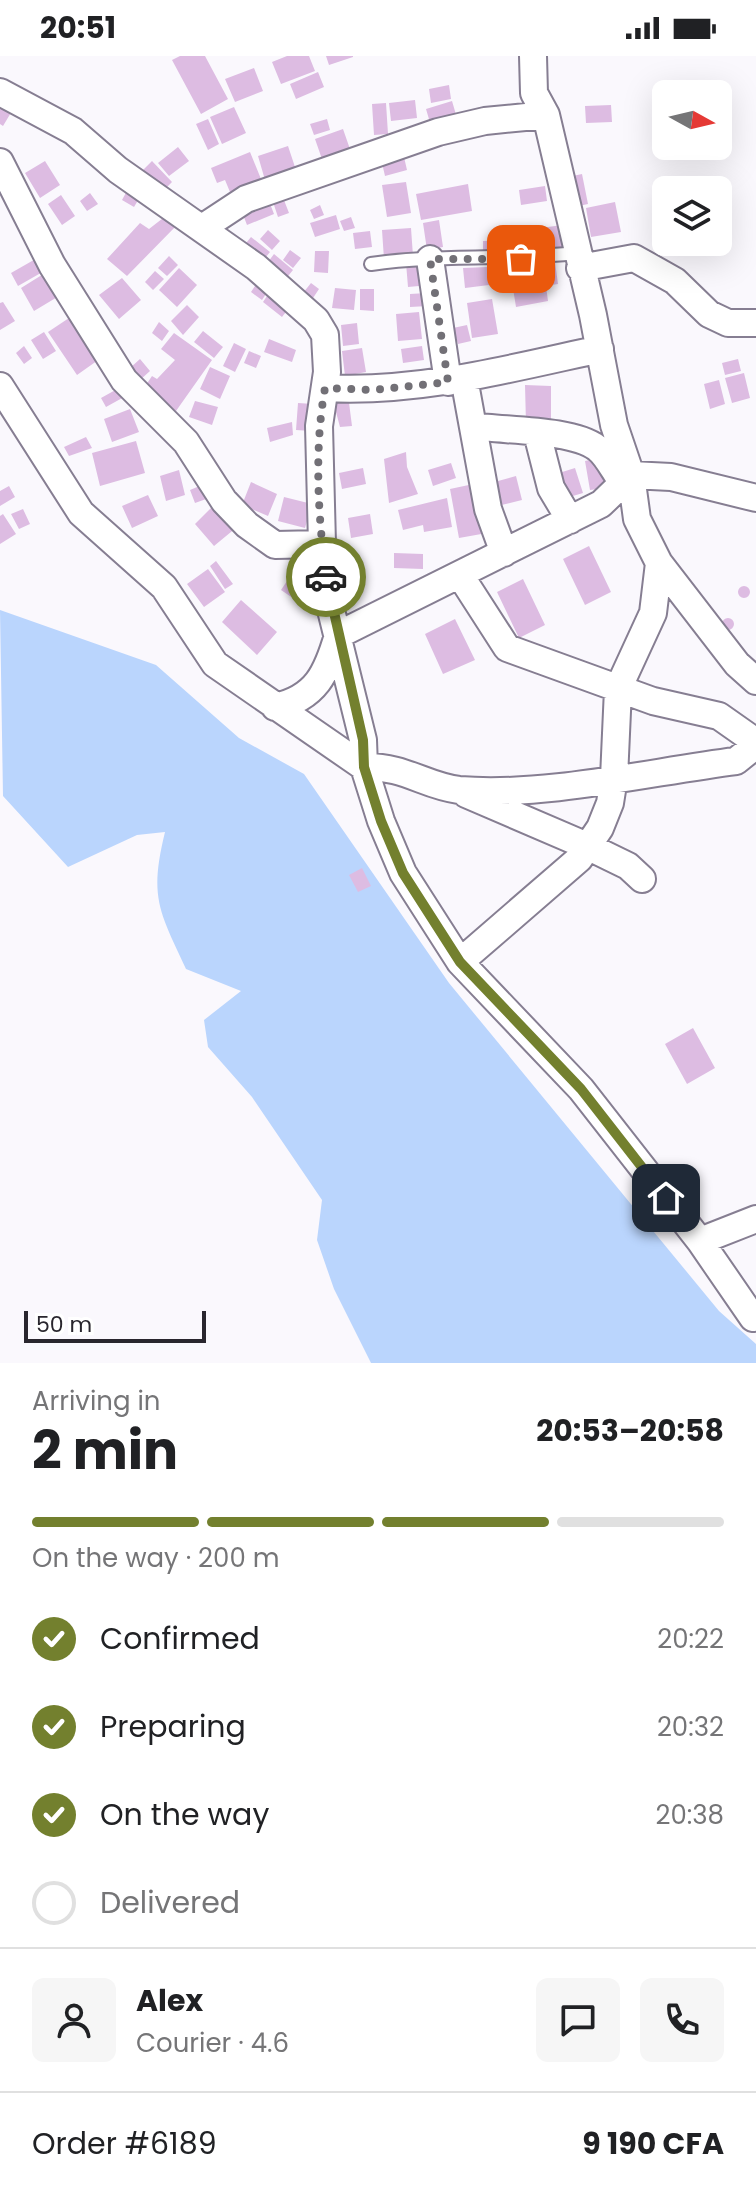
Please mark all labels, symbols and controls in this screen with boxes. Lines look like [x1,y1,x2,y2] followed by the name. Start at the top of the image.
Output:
[40,6,116,49] text: 20:51
[652,80,732,160] north arrow
[652,80,732,256] map controls
[652,176,732,256] button: layers
[487,225,555,293] pin
[499,237,543,281] icon: bag
[286,537,366,617] courier
[304,555,348,599] icon: car
[632,1164,700,1232] pin
[644,1176,688,1220] icon: home
[24,1307,206,1343] scale bar
[36,1309,92,1340] text: 50 m
[32,1383,161,1419] text: Arriving in
[536,1409,724,1452] text: 20:53–20:58
[32,1414,178,1487] text: 2 min
[32,1540,279,1576] text: On the way · 200 m
[32,1617,76,1661] icon: check
[100,1617,260,1660] text: Confirmed
[657,1621,724,1657] text: 20:22
[32,1705,76,1749] icon: check
[100,1705,246,1748] text: Preparing
[657,1709,724,1745] text: 20:32
[32,1793,76,1837] icon: check
[100,1793,269,1836] text: On the way
[655,1797,724,1833] text: 20:38
[100,1881,240,1924] text: Delivered
[32,1978,116,2062] button: person
[536,1978,620,2062] button: chat
[640,1978,724,2062] button: phone
[136,1979,203,2022] text: Alex
[136,2025,289,2061] text: Courier · 4.6
[32,2122,217,2165] text: Order #6189
[582,2122,724,2165] text: 9 190 CFA

